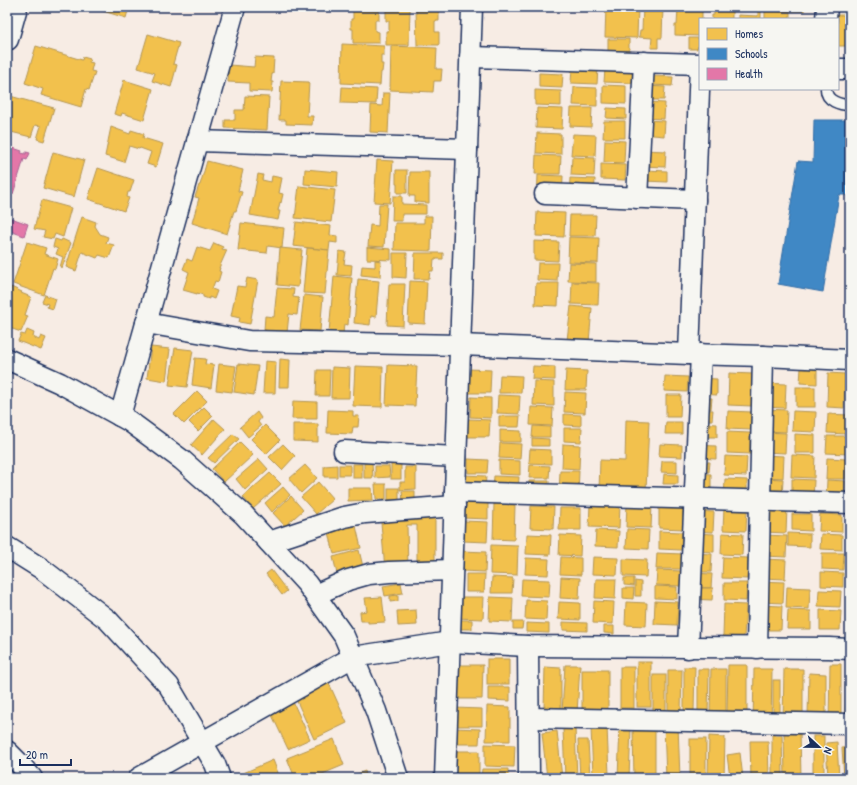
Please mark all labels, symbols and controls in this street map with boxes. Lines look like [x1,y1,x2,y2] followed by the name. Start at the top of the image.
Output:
[699,18,839,90] legend
[735,25,763,42] text: Homes
[735,45,768,62] text: Schools
[735,65,762,82] text: Health
[799,727,839,767] north arrow
[20,741,71,767] scale bar
[821,745,836,756] text: N
[26,746,48,763] text: 20 m

